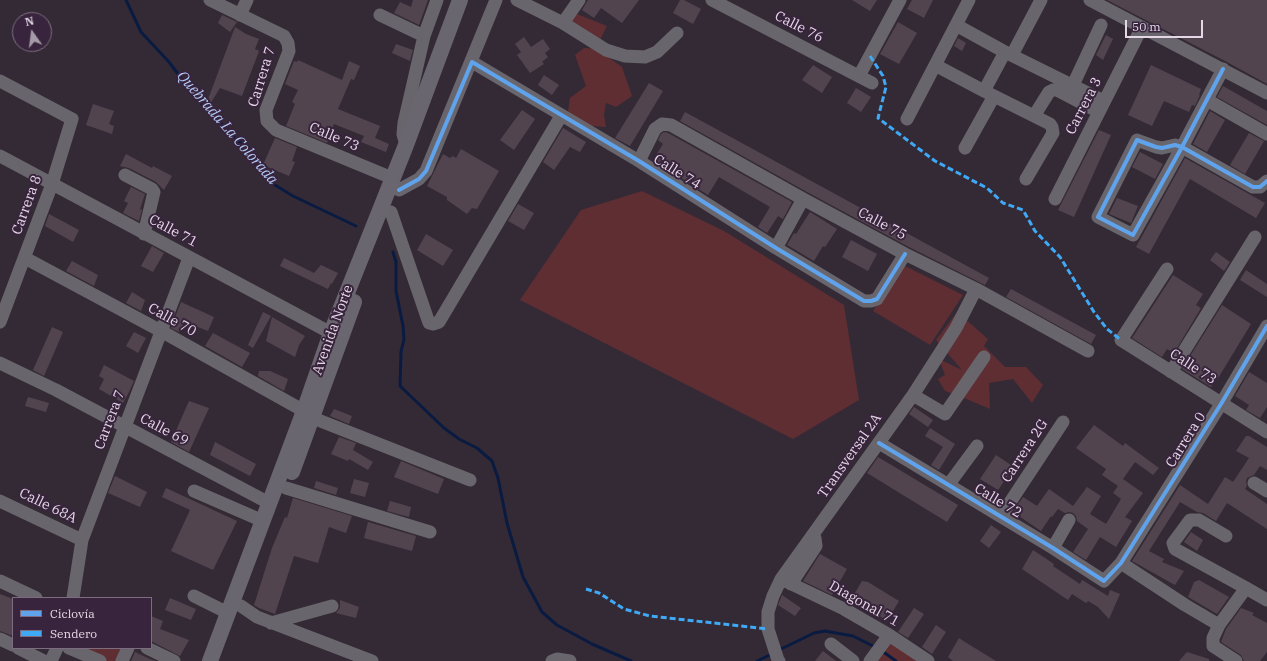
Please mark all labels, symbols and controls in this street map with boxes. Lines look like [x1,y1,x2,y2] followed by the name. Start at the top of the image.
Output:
[772,8,826,46] street label: Calle 76
[12,12,52,52] north arrow
[1127,12,1205,38] scale bar
[23,13,35,29] text: N
[1132,19,1161,34] text: 50 m
[245,45,279,109] street label: Carrera 7
[173,67,281,189] water label: Quebrada La Colorada
[1062,75,1106,137] street label: Carrera 3
[307,119,361,155] street label: Calle 73
[650,151,704,193] street label: Calle 74
[9,173,45,237] street label: Carrera 8
[855,204,909,244] street label: Calle 75
[146,211,200,251] street label: Calle 71
[309,283,357,377] street label: Avenida Norte
[145,300,199,340] street label: Calle 70
[1166,346,1220,388] street label: Calle 73
[91,388,129,452] street label: Carrera 7
[1162,409,1210,471] street label: Carrera 0
[137,410,191,450] street label: Calle 69
[815,410,885,502] street label: Transversal 2A
[998,416,1052,486] street label: Carrera 2G
[971,480,1025,522] street label: Calle 72
[16,485,80,527] street label: Calle 68A
[826,578,902,630] street label: Diagonal 71
[12,597,152,649] legend
[50,606,95,621] text: Ciclovía
[50,626,97,641] text: Sendero

